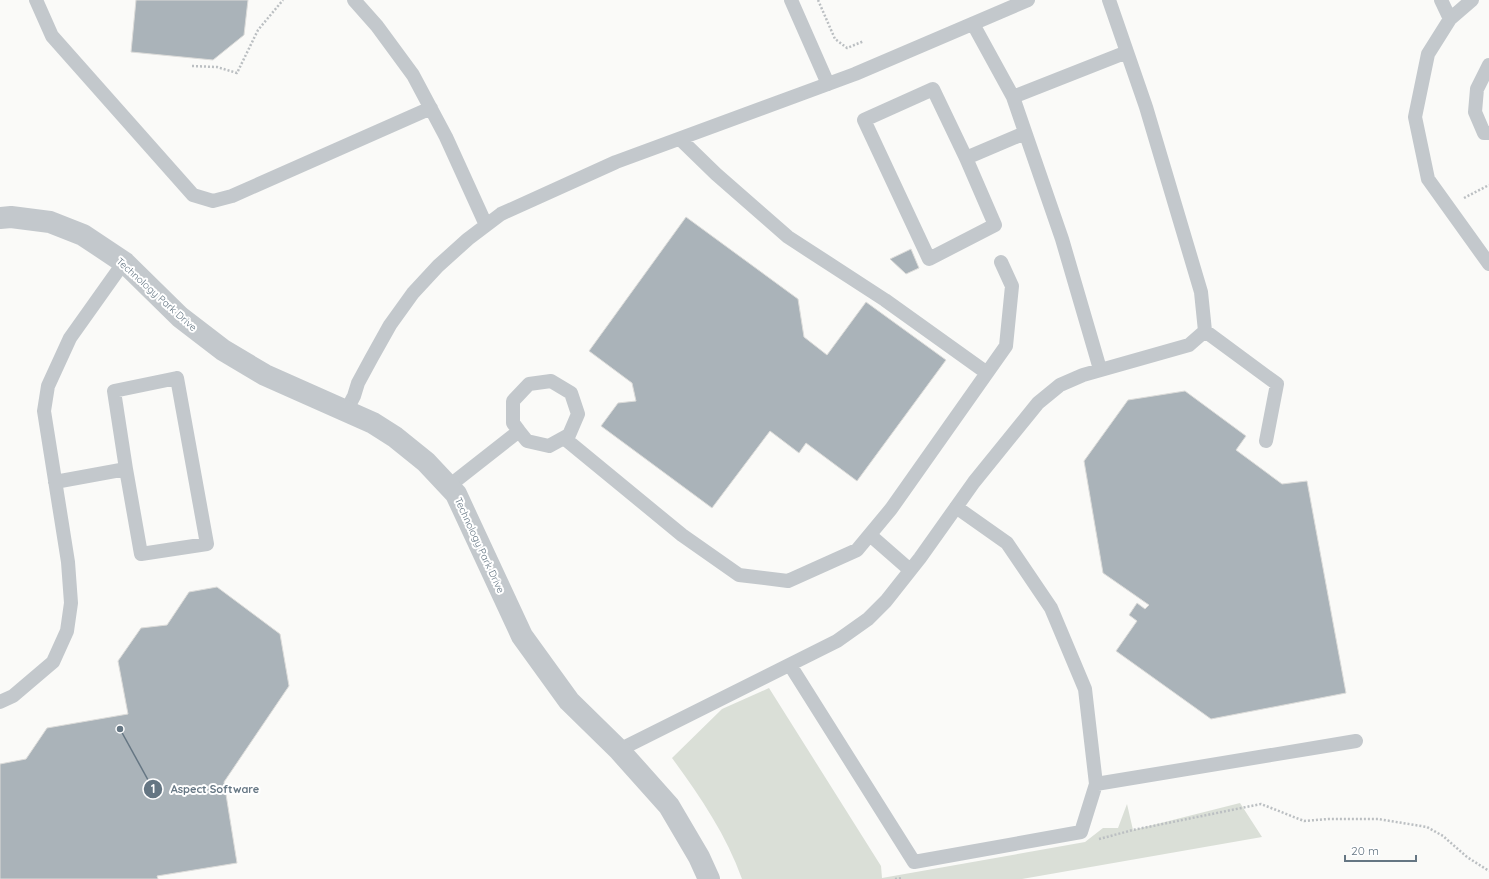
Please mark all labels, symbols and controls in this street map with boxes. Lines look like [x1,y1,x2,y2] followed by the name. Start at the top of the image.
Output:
[114,255,200,334] street label: Technology Park Drive
[452,495,508,595] street label: Technology Park Drive
[143,777,267,800] callout: Aspect Software
[151,781,155,796] text: 1
[171,782,260,796] text: Aspect Software
[1345,837,1416,863] scale bar
[1351,843,1379,858] text: 20 m

